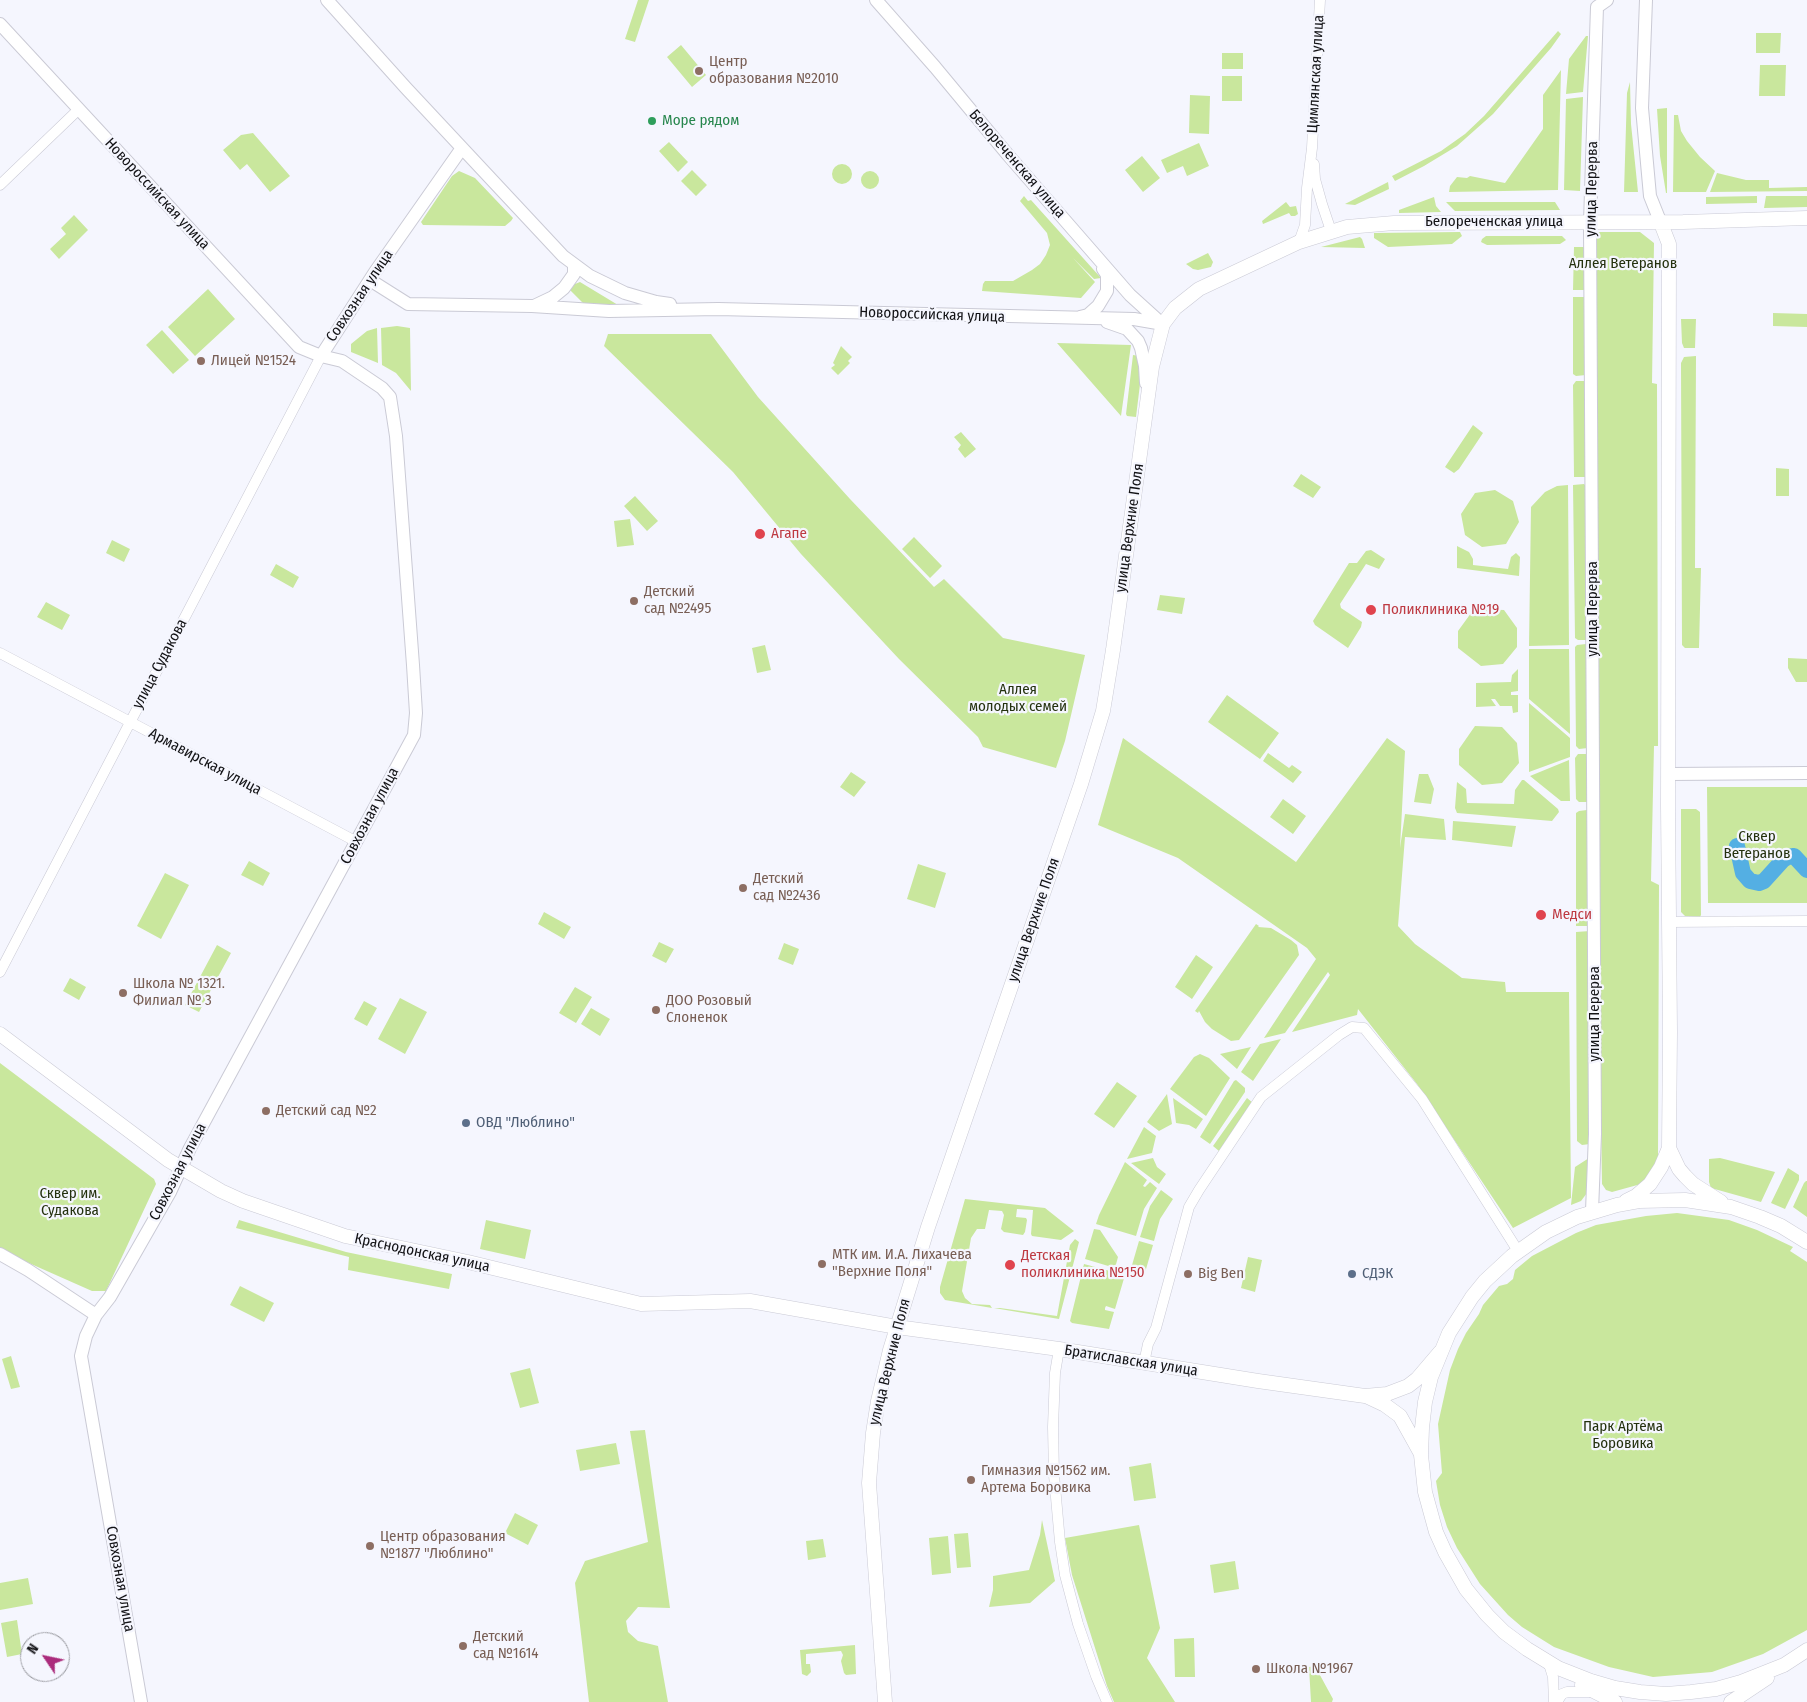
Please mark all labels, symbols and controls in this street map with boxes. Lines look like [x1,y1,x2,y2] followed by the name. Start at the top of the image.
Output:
[1304,14,1328,134] street label: Цимлянская улица
[709,53,839,88] place label: Центр образования №2010
[693,65,705,77] marker: Центр образования №2010
[965,106,1069,222] street label: Белореченская улица
[662,112,739,130] place label: Море рядом
[646,115,658,127] marker: Море рядом
[101,134,213,254] street label: Новороссийская улица
[1582,141,1602,237] street label: улица Перерва
[1425,213,1563,231] street label: Белореченская улица
[323,247,397,345] street label: Совхозная улица
[1569,255,1677,273] park label: Аллея Ветеранов
[859,303,1005,327] street label: Новороссийская улица
[211,352,296,370] place label: Лицей №1524
[195,355,207,367] marker: Лицей №1524
[1112,462,1148,594] street label: улица Верхние Поля
[771,525,807,543] place label: Агапе
[753,527,767,541] marker: Агапе
[1584,561,1602,657] street label: улица Перерва
[644,583,711,618] place label: Детский сад №2495
[628,595,640,607] marker: Детский сад №2495
[1382,601,1499,619] place label: Поликлиника №19
[1364,603,1378,617] marker: Поликлиника №19
[129,616,191,712] street label: улица Судакова
[969,681,1067,716] park label: Аллея молодых семей
[146,725,264,799] street label: Армавирская улица
[337,765,403,867] street label: Совхозная улица
[1723,828,1791,863] park label: Сквер Ветеранов
[1004,856,1064,984] street label: улица Верхние Поля
[753,870,820,905] place label: Детский сад №2436
[737,882,749,894] marker: Детский сад №2436
[1552,906,1592,924] place label: Медси
[1534,908,1548,922] marker: Медси
[1586,966,1604,1062] street label: улица Перерва
[133,975,225,1010] place label: Школа № 1321. Филиал № 3
[117,987,129,999] marker: Школа № 1321. Филиал № 3
[666,992,752,1027] place label: ДОО Розовый Слоненок
[650,1004,662,1016] marker: ДОО Розовый Слоненок
[276,1102,377,1120] place label: Детский сад №2
[260,1105,272,1117] marker: Детский сад №2
[476,1114,575,1132] place label: ОВД "Люблино"
[460,1117,472,1129] marker: ОВД "Люблино"
[146,1120,210,1224] street label: Совхозная улица
[39,1185,101,1220] park label: Сквер им. Судакова
[353,1230,491,1276] street label: Краснодонская улица
[832,1246,972,1281] place label: МТК им. И.А. Лихачева "Верхние Поля"
[1021,1247,1145,1282] place label: Детская поликлиника №150
[816,1258,828,1270] marker: МТК им. И.А. Лихачева "Верхние Поля"
[1003,1258,1017,1272] marker: Детская поликлиника №150
[1198,1265,1244,1283] place label: Big Ben
[1362,1265,1393,1283] place label: СДЭК
[1182,1268,1194,1280] marker: Big Ben
[1346,1268,1358,1280] marker: СДЭК
[866,1297,914,1427] street label: улица Верхние Поля
[1063,1342,1199,1380] street label: Братиславская улица
[1583,1418,1663,1453] park label: Парк Артёма Боровика
[981,1462,1111,1497] place label: Гимназия №1562 им. Артема Боровика
[965,1474,977,1486] marker: Гимназия №1562 им. Артема Боровика
[102,1525,138,1633] street label: Совхозная улица
[380,1528,506,1563] place label: Центр образования №1877 "Люблино"
[364,1540,376,1552] marker: Центр образования №1877 "Люблино"
[473,1628,539,1663] place label: Детский сад №1614
[20,1632,70,1682] north arrow
[457,1640,469,1652] marker: Детский сад №1614
[24,1641,42,1657] text: N
[1266,1660,1353,1678] place label: Школа №1967
[1250,1663,1262,1675] marker: Школа №1967

